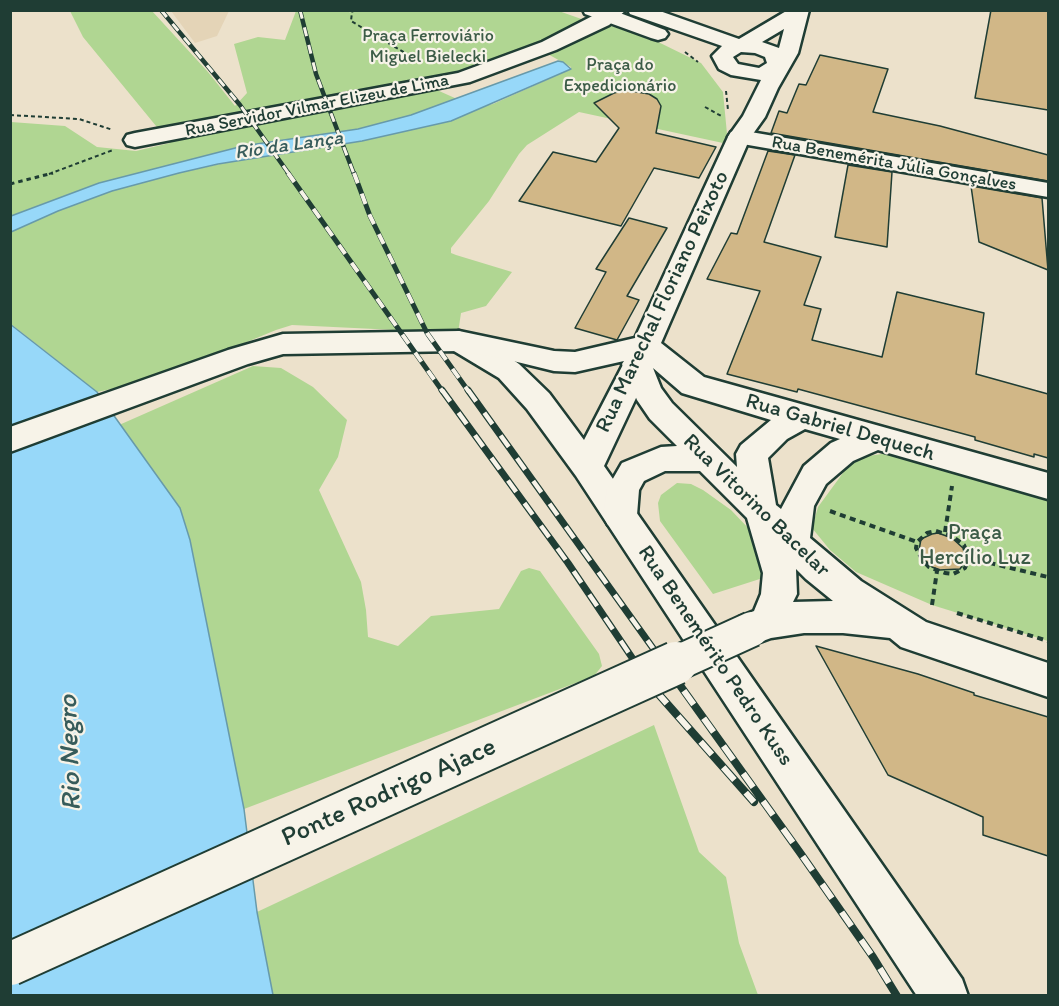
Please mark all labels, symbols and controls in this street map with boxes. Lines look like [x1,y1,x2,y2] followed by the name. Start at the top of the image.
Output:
[362,25,494,68] park label: Praça Ferroviário Miguel Bielecki
[564,54,676,97] park label: Praça do Expedicionário
[183,70,451,142] street label: Rua Servidor Vilmar Elizeu de Lima
[233,127,345,165] water label: Rio da Lança
[770,132,1018,196] street label: Rua Benemérita Júlia Gonçalves
[591,167,735,437] street label: Rua Marechal Floriano Peixoto
[742,388,938,468] street label: Rua Gabriel Dequech
[677,429,835,583] street label: Rua Vitorino Bacelar
[919,520,1031,572] park label: Praça Hercílio Luz
[631,541,799,771] street label: Rua Benemérito Pedro Kuss
[52,694,90,812] water label: Rio Negro
[277,731,501,855] street label: Ponte Rodrigo Ajace

